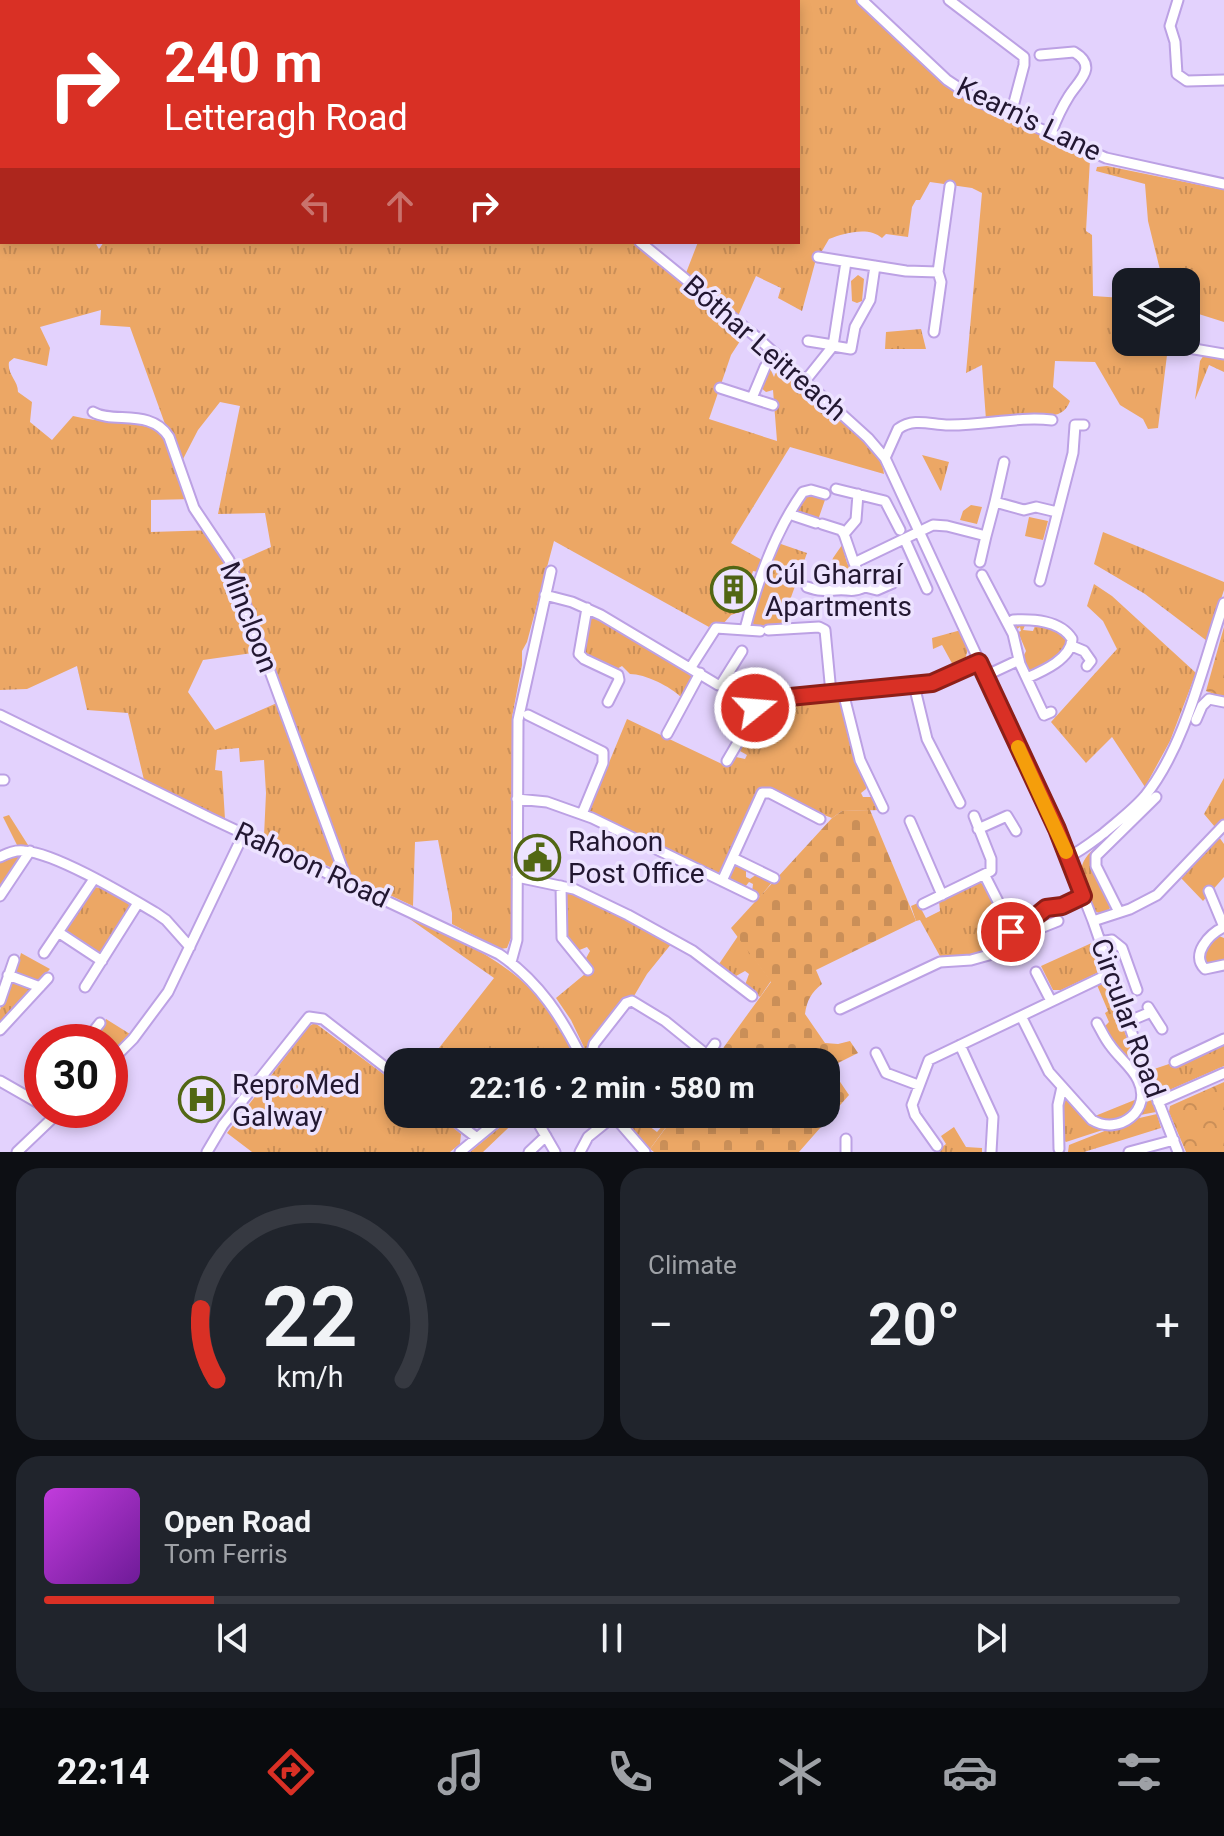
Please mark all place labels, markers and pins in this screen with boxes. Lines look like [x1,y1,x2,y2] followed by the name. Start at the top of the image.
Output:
[765,558,912,623] place label: Cúl Gharraí Apartments
[710,566,758,614] building icon: Cúl Gharraí Apartments
[568,825,705,890] place label: Rahoon Post Office
[513,833,561,881] public building icon: Rahoon Post Office
[977,898,1045,966] pin
[232,1068,360,1133] place label: ReproMed Galway
[177,1076,225,1124] hospital icon: ReproMed Galway

